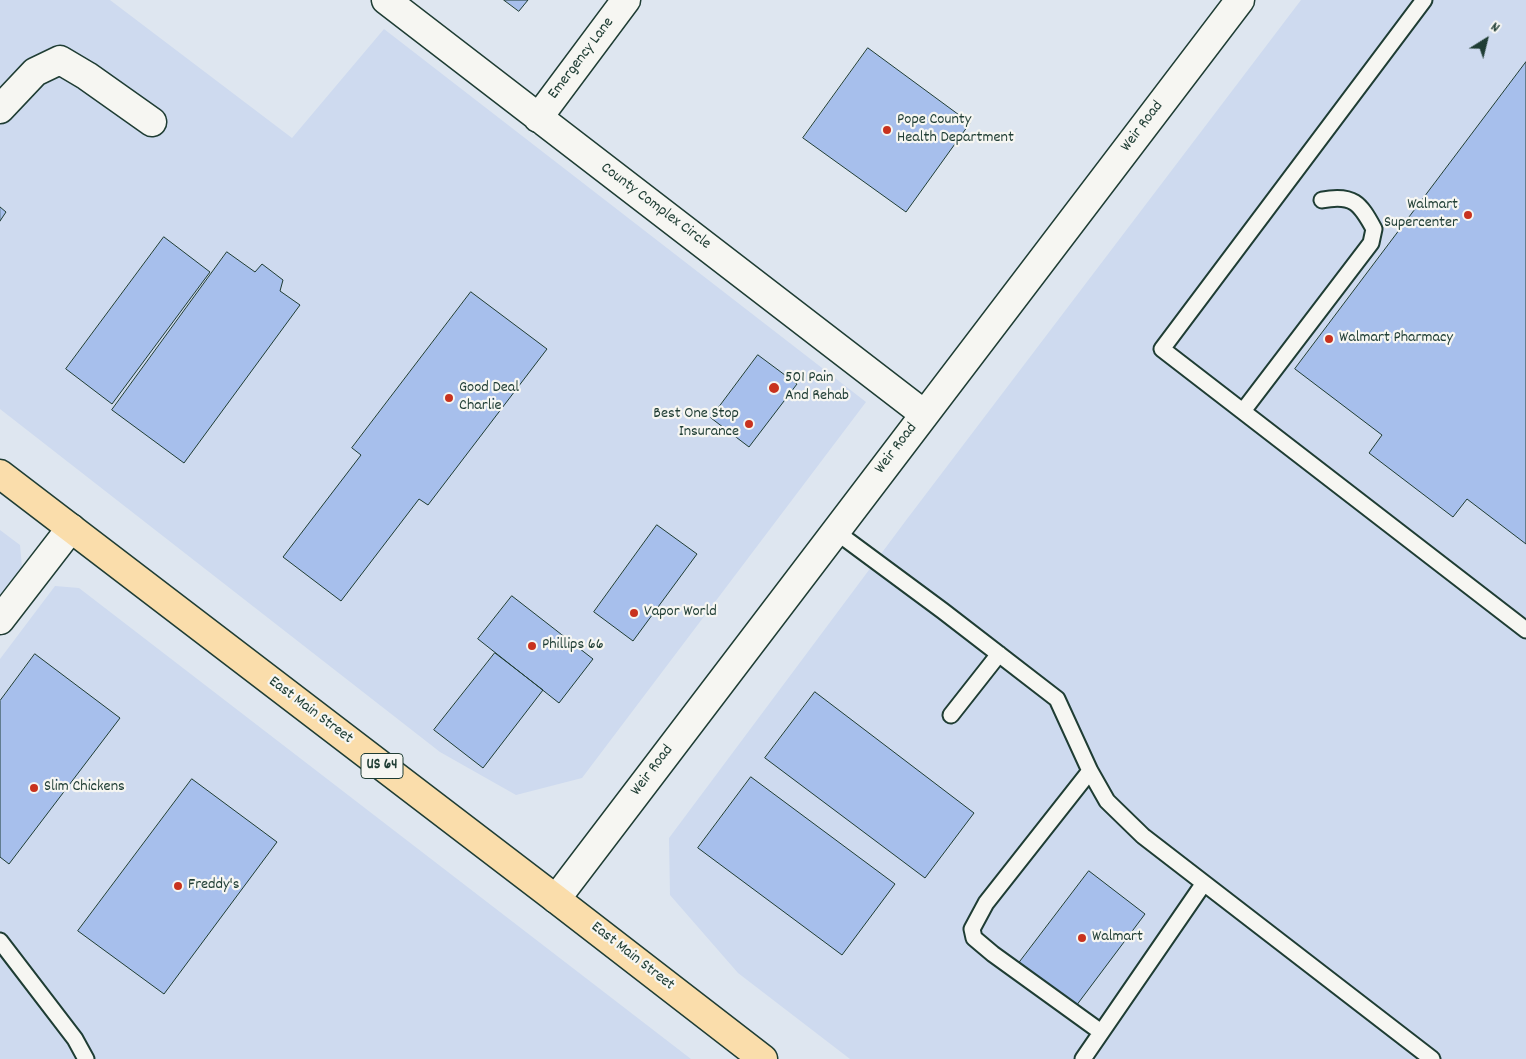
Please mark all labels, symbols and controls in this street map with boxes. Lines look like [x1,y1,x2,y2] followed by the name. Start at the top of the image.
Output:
[545,14,619,104] street label: Emergency Lane
[1461,15,1511,65] north arrow
[1486,18,1503,38] text: N
[1118,98,1168,156] street label: Weir Road
[897,111,1014,149] place label: Pope County Health Department
[881,124,893,136] marker: Pope County Health Department
[596,159,714,255] street label: County Complex Circle
[1384,196,1458,234] place label: Walmart Supercenter
[1462,209,1474,221] marker: Walmart Supercenter
[1339,329,1453,349] place label: Walmart Pharmacy
[1323,333,1335,345] marker: Walmart Pharmacy
[785,369,849,407] place label: 501 Pain And Rehab
[459,379,519,417] place label: Good Deal Charlie
[767,381,781,395] marker: 501 Pain And Rehab
[443,392,455,404] marker: Good Deal Charlie
[653,405,739,443] place label: Best One Stop Insurance
[743,418,755,430] marker: Best One Stop Insurance
[872,420,922,478] street label: Weir Road
[644,603,717,623] place label: Vapor World
[628,607,640,619] marker: Vapor World
[542,636,604,656] place label: Phillips 66
[526,640,538,652] marker: Phillips 66
[264,673,356,749] street label: East Main Street
[628,742,678,800] street label: Weir Road
[361,754,403,778] road number: US 64
[44,778,125,798] place label: Slim Chickens
[28,782,40,794] marker: Slim Chickens
[188,876,239,896] place label: Freddy's
[172,880,184,892] marker: Freddy's
[586,918,678,996] street label: East Main Street
[1092,928,1143,948] place label: Walmart
[1076,932,1088,944] marker: Walmart

